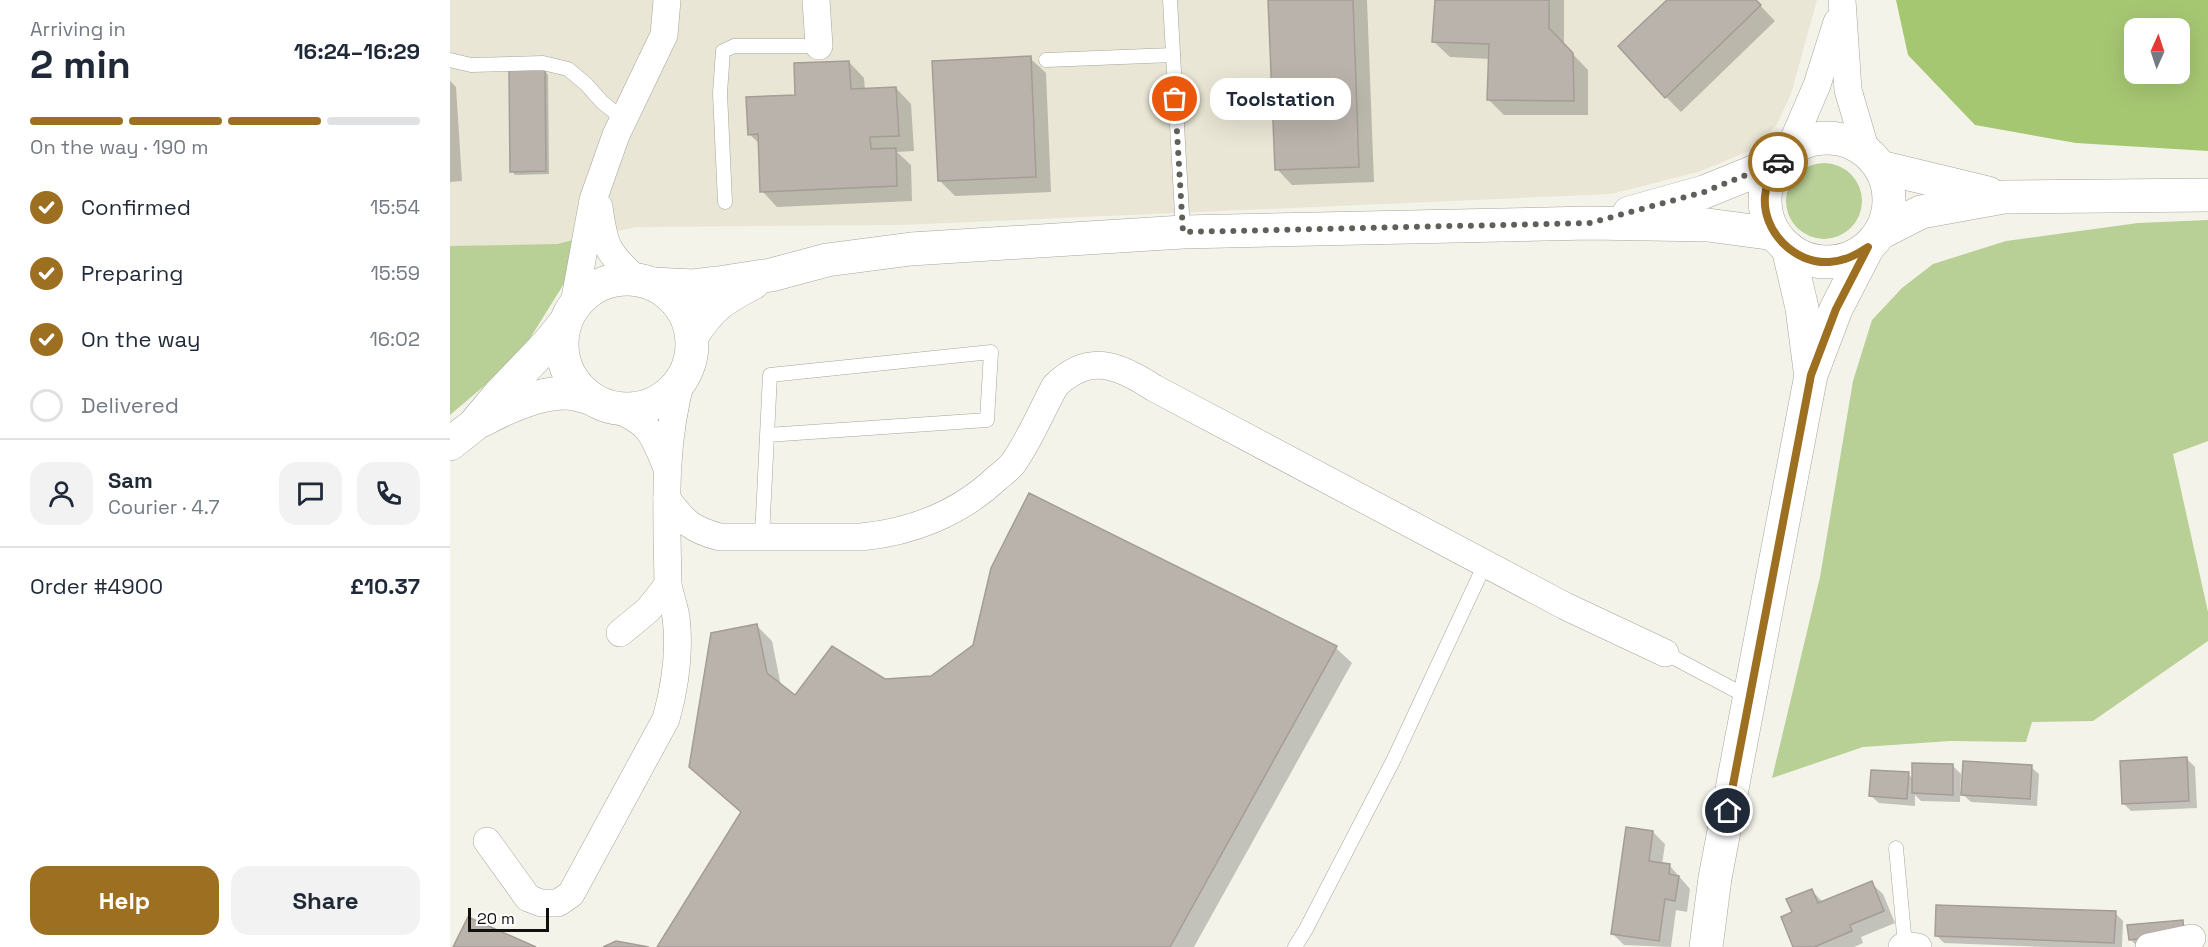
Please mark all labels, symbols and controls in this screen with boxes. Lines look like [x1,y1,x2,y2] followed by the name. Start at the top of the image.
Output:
[30,16,126,42] text: Arriving in
[2124,18,2190,84] north arrow
[2124,18,2190,84] map controls
[294,37,420,65] text: 16:24–16:29
[30,40,131,89] text: 2 min
[1149,73,1200,124] pin
[1211,78,1352,120] callout: Toolstation
[1158,82,1191,115] icon: bag
[1226,86,1335,112] text: Toolstation
[1748,132,1808,192] courier
[30,134,208,160] text: On the way · 190 m
[1762,146,1795,179] icon: car
[30,191,63,224] icon: check
[81,193,191,221] text: Confirmed
[370,194,420,220] text: 15:54
[30,257,63,290] icon: check
[81,259,183,287] text: Preparing
[370,260,420,286] text: 15:59
[30,323,63,356] icon: check
[81,325,200,353] text: On the way
[369,326,420,352] text: 16:02
[81,391,179,419] text: Delivered
[30,462,93,525] button: person
[279,462,342,525] button: chat
[357,462,420,525] button: phone
[108,466,153,494] text: Sam
[108,494,219,520] text: Courier · 4.7
[30,572,163,600] text: Order #4900
[350,572,420,600] text: £10.37
[1702,785,1753,836] pin
[1711,794,1744,827] icon: home
[30,866,219,935] button: Help
[231,866,420,935] button: Share
[468,905,549,932] scale bar
[477,908,515,929] text: 20 m

